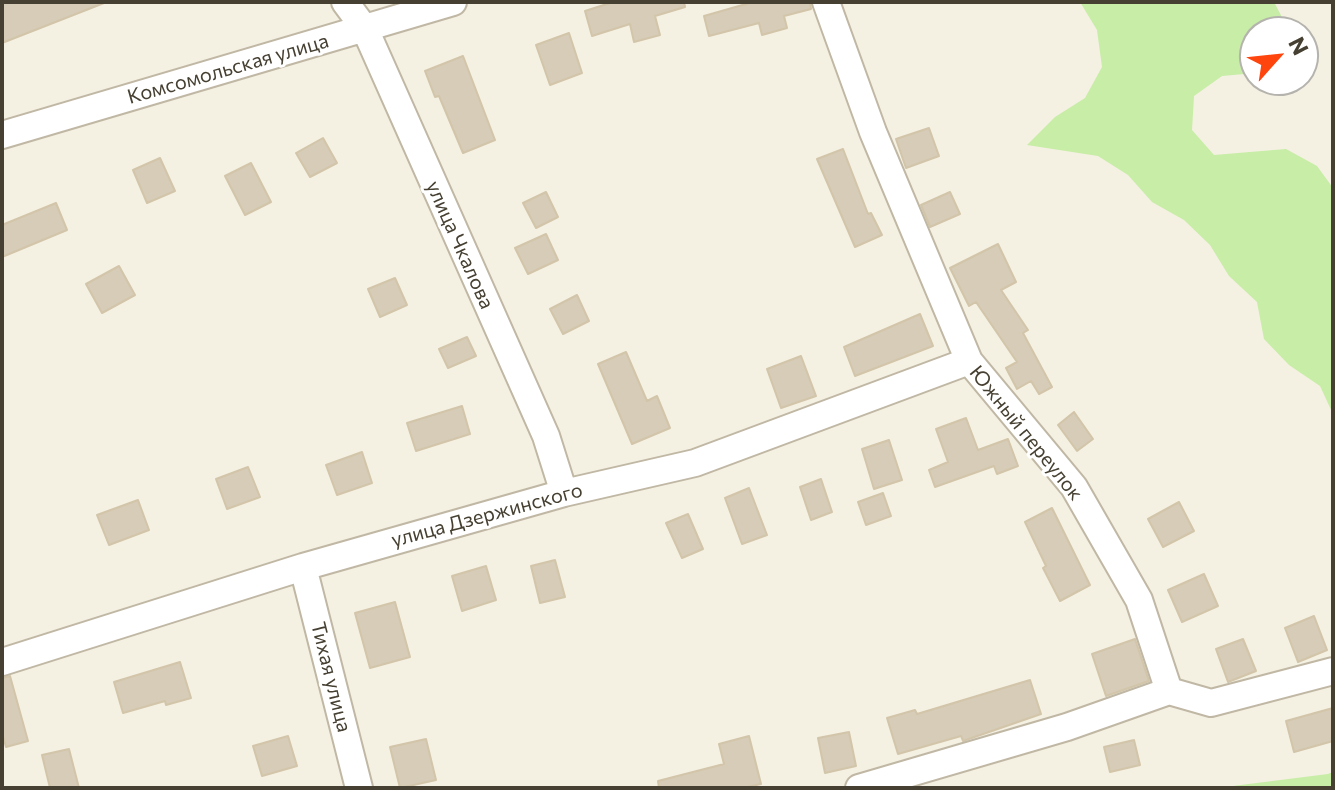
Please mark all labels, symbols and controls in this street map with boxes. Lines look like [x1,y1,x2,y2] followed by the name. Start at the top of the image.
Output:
[1239,16,1319,96] north arrow
[125,29,331,109] street label: Комсомольская улица
[1283,32,1315,59] text: N
[421,177,499,313] street label: улица Чкалова
[964,361,1088,505] street label: Южный переулок
[389,478,585,552] street label: улица Дзержинского
[306,619,356,735] street label: Тихая улица

